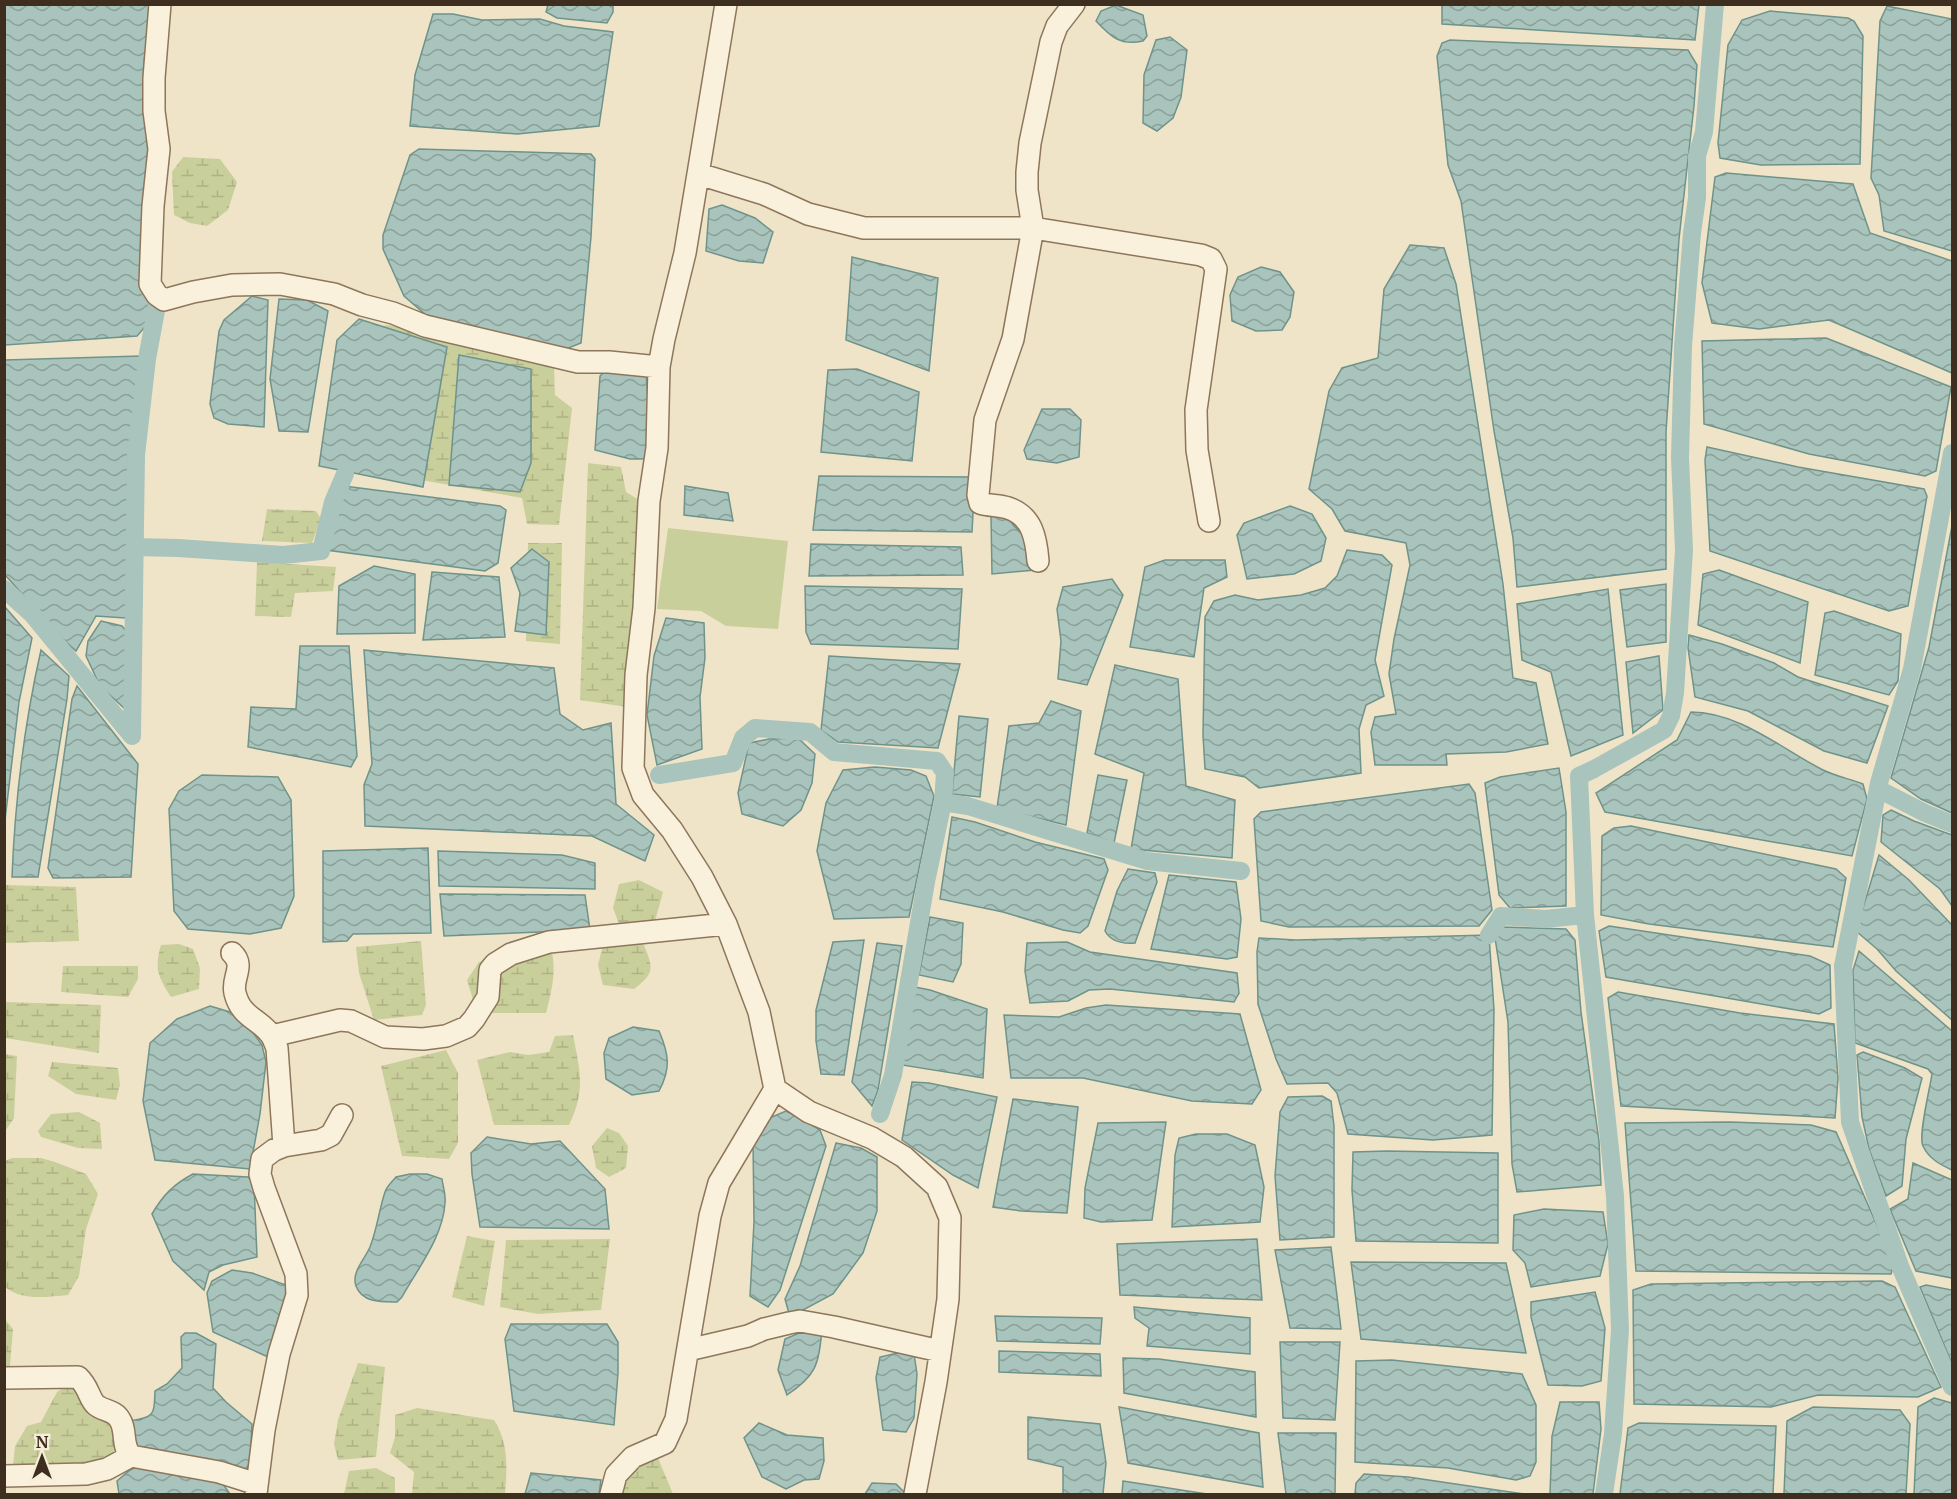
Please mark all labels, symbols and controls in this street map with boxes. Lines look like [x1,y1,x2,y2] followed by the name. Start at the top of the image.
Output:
[12,1427,72,1487] north arrow
[36,1432,49,1452] text: N

